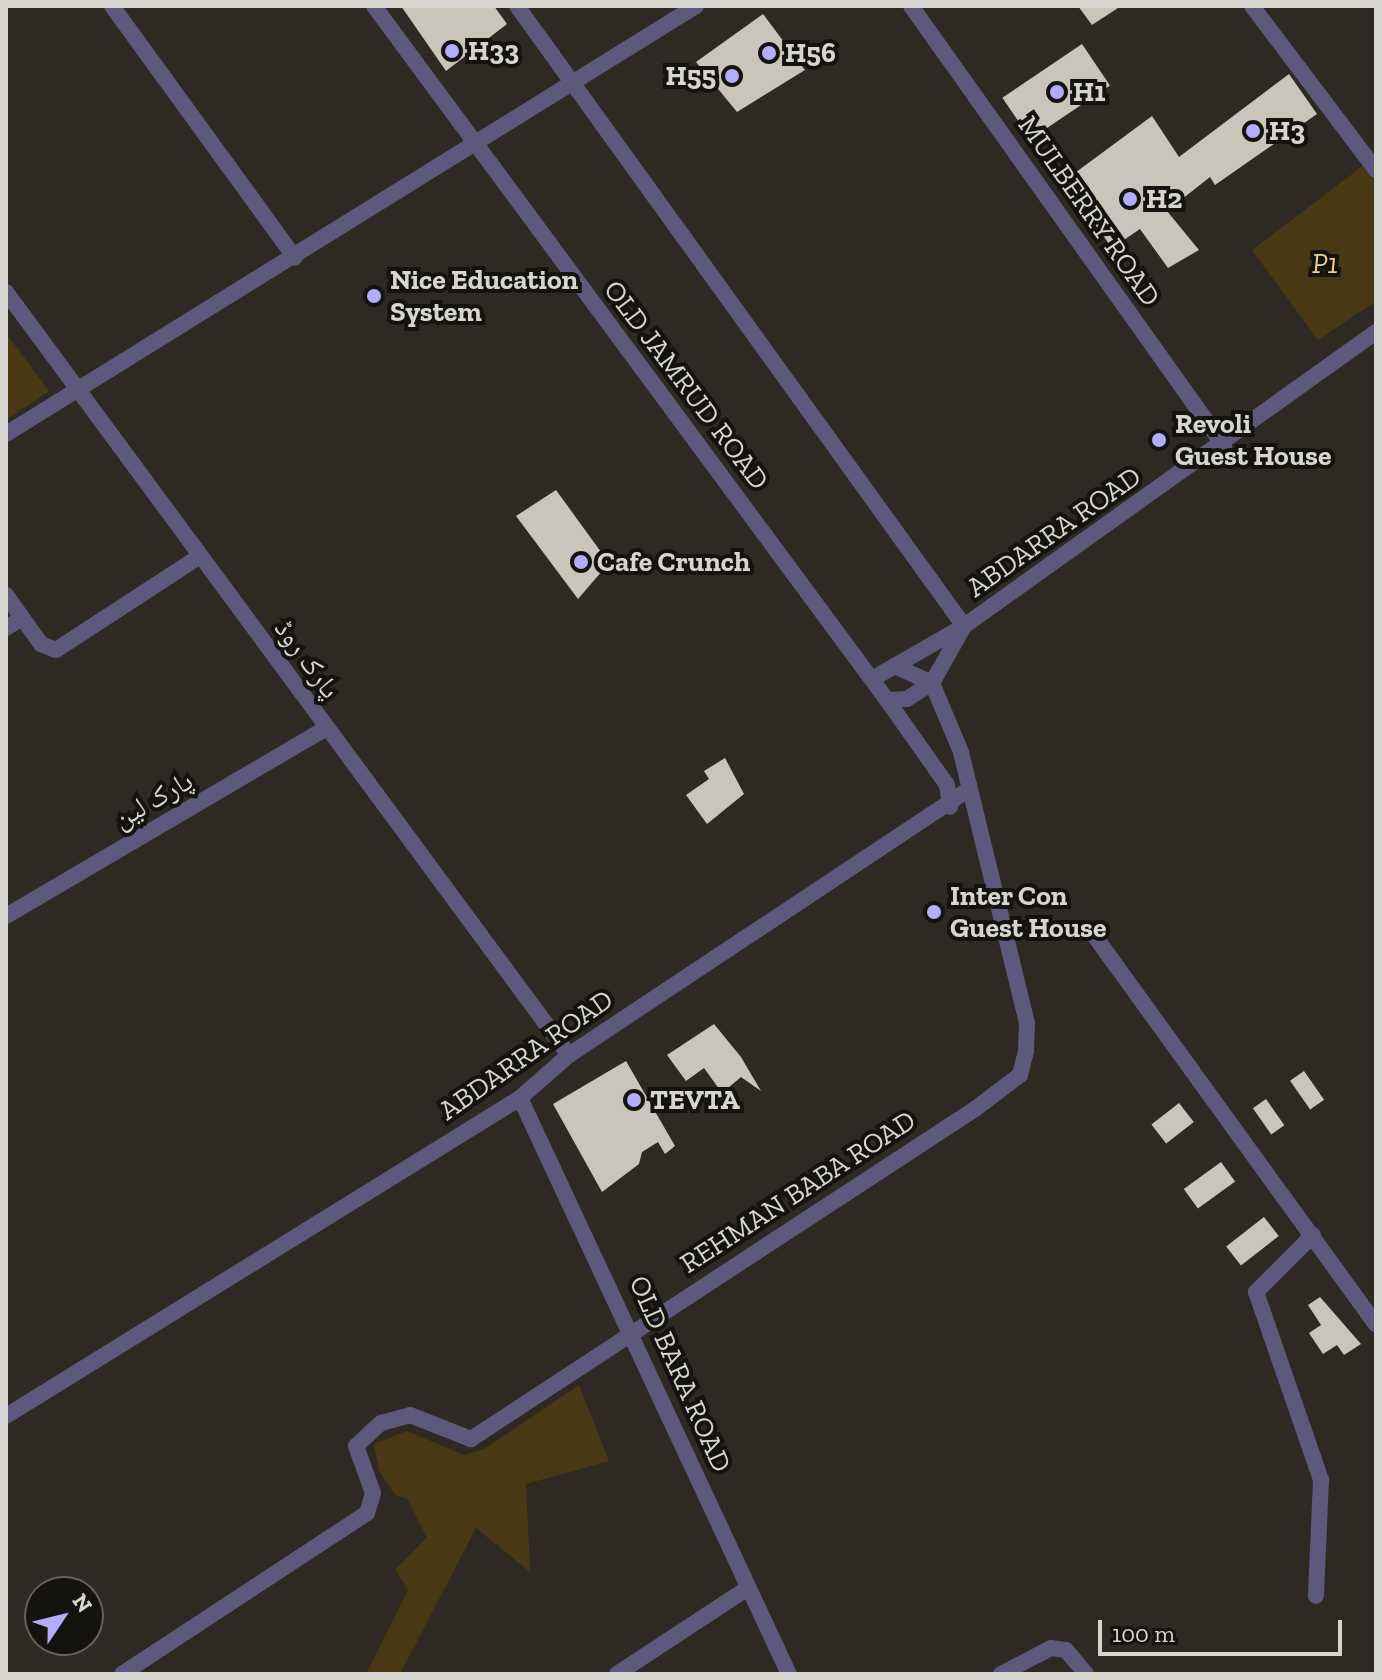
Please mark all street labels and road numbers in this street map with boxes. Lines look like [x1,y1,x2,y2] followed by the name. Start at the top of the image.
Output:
[1011,109,1167,313] street label: MULBERRY ROAD
[596,274,776,496] street label: OLD JAMRUD ROAD
[960,459,1148,605] street label: ABDARRA ROAD
[267,613,347,705] street label: پارک روڈ
[107,764,199,836] street label: پارک لین
[432,982,620,1128] street label: ABDARRA ROAD
[674,1103,922,1281] street label: REHMAN BABA ROAD
[621,1270,739,1478] street label: OLD BARA ROAD

